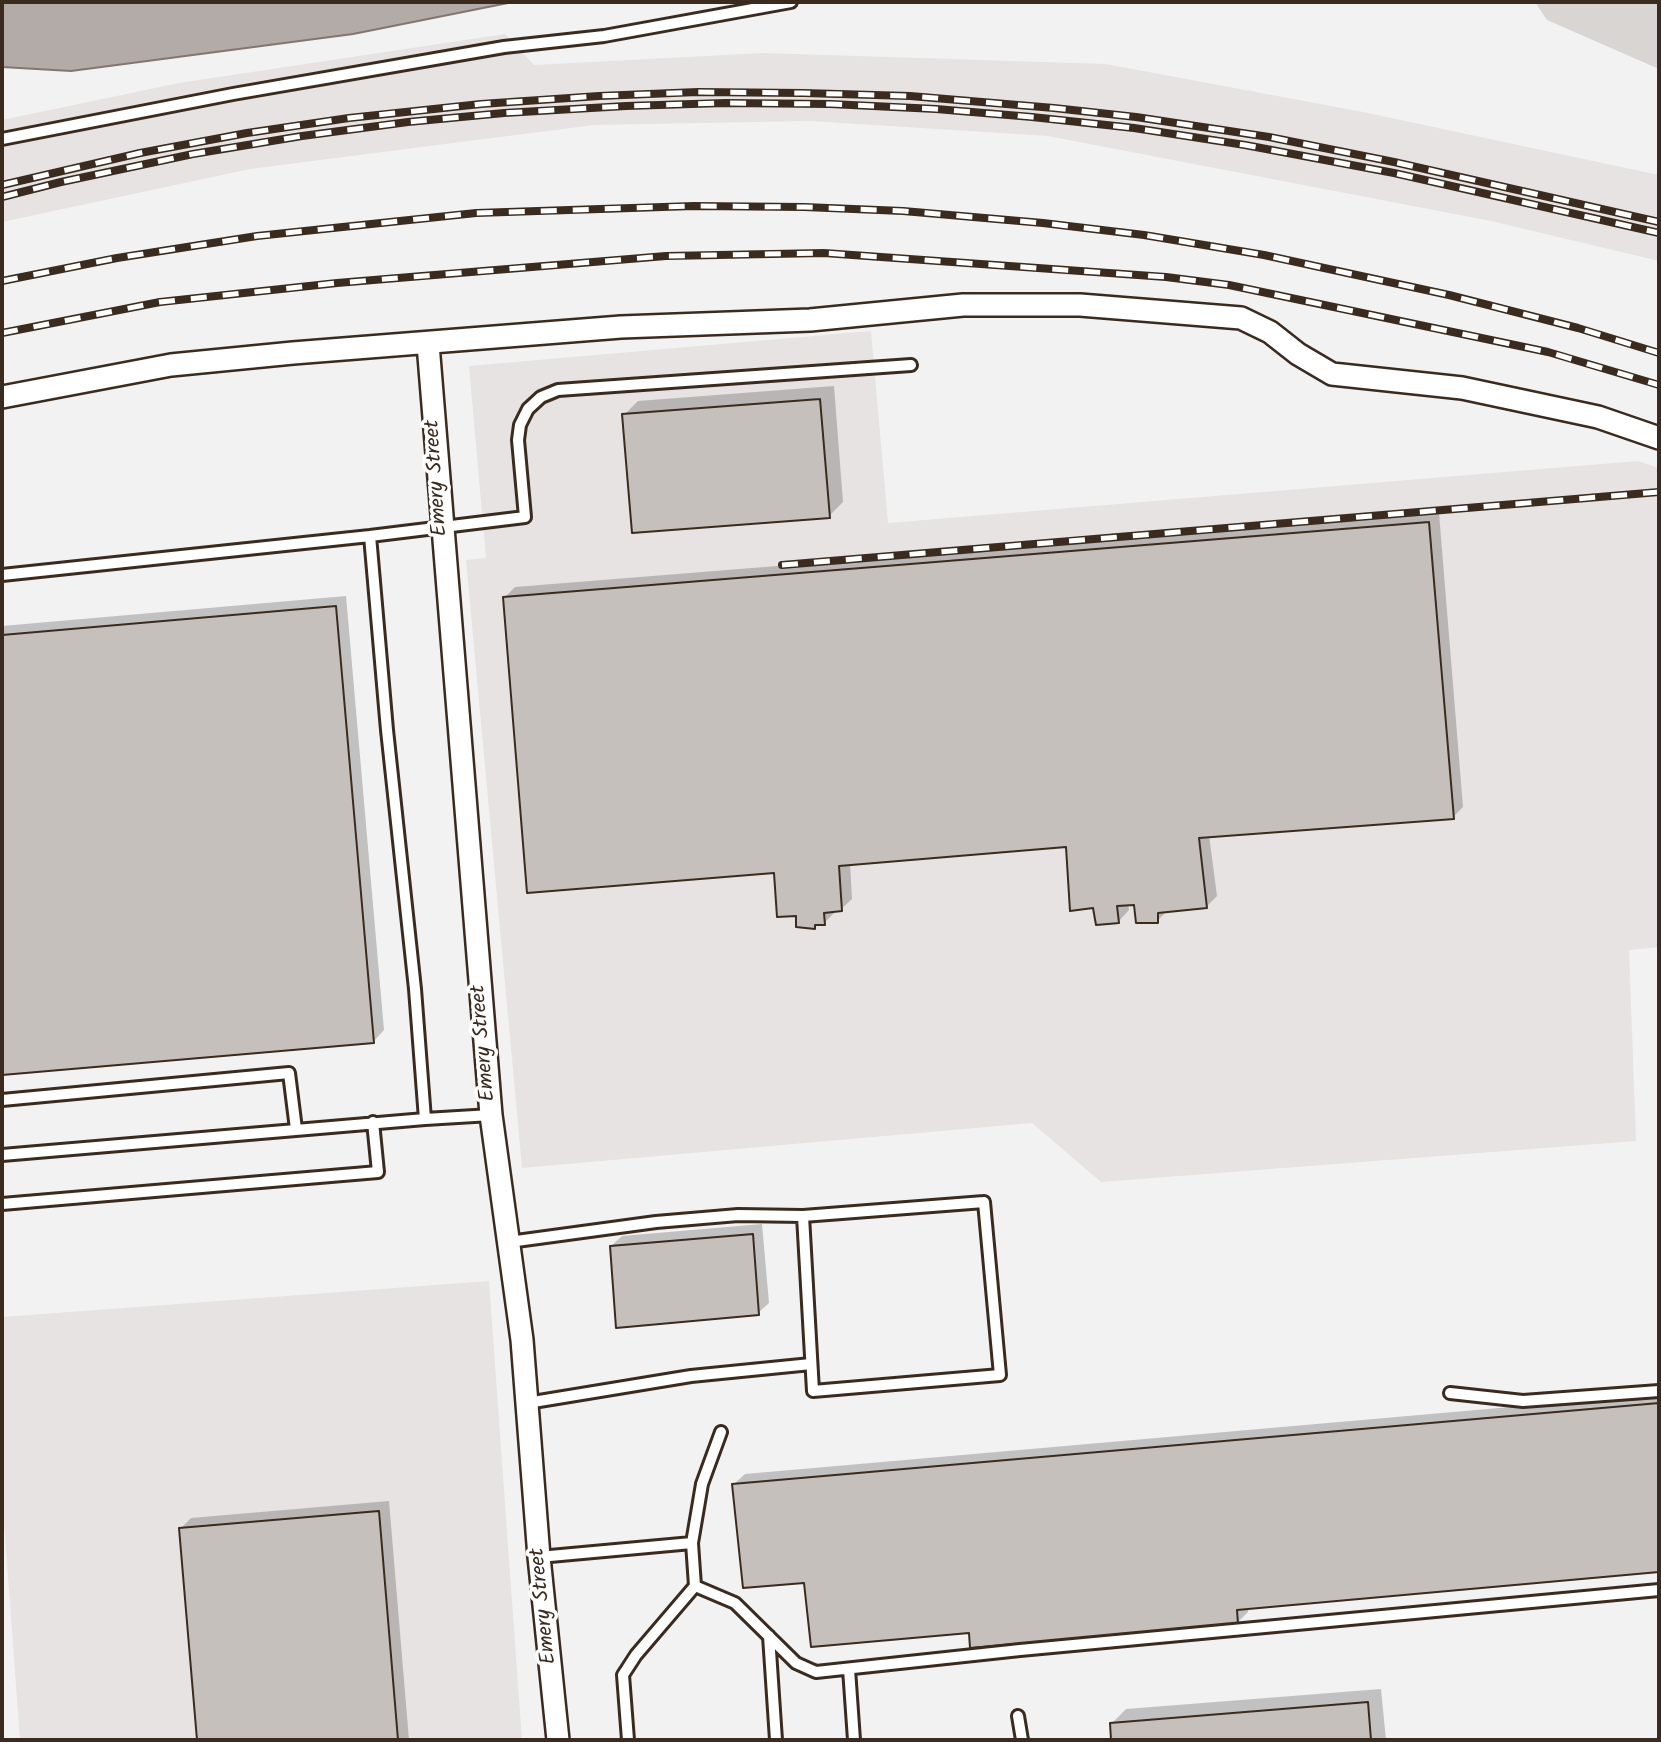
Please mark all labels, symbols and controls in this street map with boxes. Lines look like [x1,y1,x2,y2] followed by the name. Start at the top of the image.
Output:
[421,419,455,537] street label: Emery Street
[467,984,503,1102] street label: Emery Street
[526,1547,564,1665] street label: Emery Street

